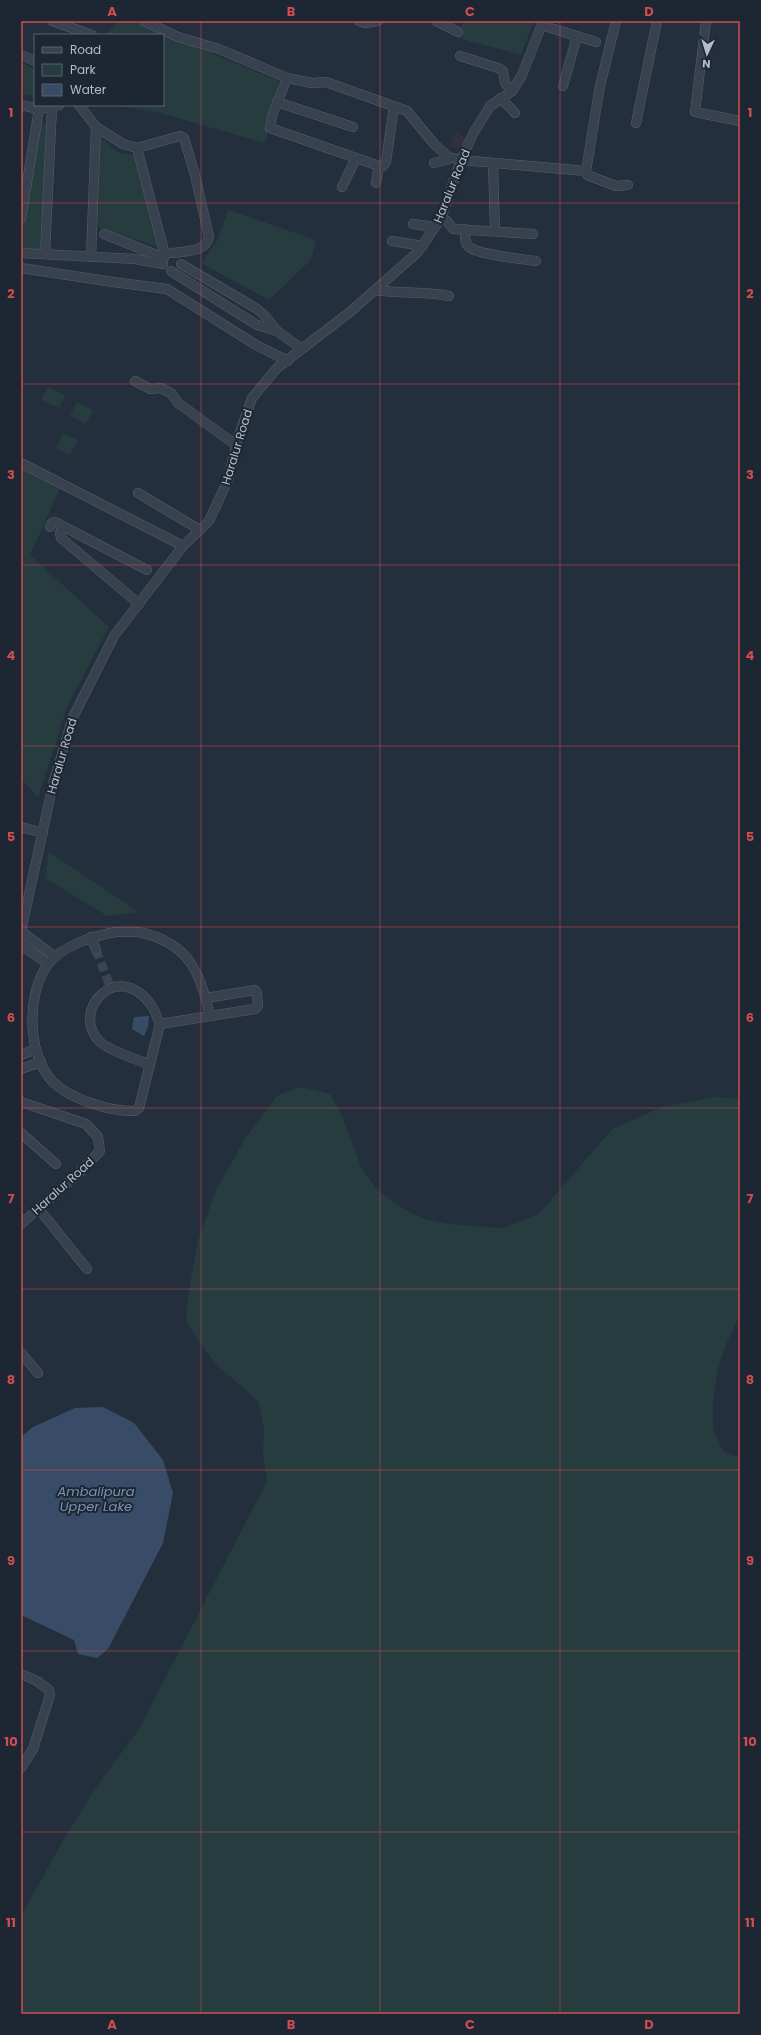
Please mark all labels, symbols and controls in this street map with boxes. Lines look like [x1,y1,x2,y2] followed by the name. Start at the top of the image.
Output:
[107,2,117,21] text: A
[287,2,296,21] text: B
[465,2,475,21] text: C
[644,2,654,21] text: D
[34,34,164,106] legend
[687,34,727,74] north arrow
[70,41,101,58] text: Road
[702,56,711,72] text: N
[70,61,97,78] text: Park
[70,81,107,98] text: Water
[9,103,13,122] text: 1
[748,103,752,122] text: 1
[429,146,474,225] street label: Haralur Road
[7,284,15,303] text: 2
[746,284,754,303] text: 2
[217,407,256,487] street label: Haralur Road
[7,465,15,484] text: 3
[746,465,754,484] text: 3
[7,646,16,665] text: 4
[746,646,755,665] text: 4
[43,716,81,796] street label: Haralur Road
[7,827,15,846] text: 5
[746,827,754,846] text: 5
[7,1008,15,1027] text: 6
[746,1008,754,1027] text: 6
[28,1153,98,1218] street label: Haralur Road
[8,1189,15,1208] text: 7
[747,1189,754,1208] text: 7
[7,1370,15,1389] text: 8
[746,1370,754,1389] text: 8
[57,1482,135,1516] water label: Ambalipura Upper Lake
[7,1551,15,1570] text: 9
[746,1551,754,1570] text: 9
[4,1732,18,1751] text: 10
[743,1732,757,1751] text: 10
[6,1913,16,1932] text: 11
[745,1913,755,1932] text: 11
[107,2015,117,2034] text: A
[287,2015,296,2034] text: B
[465,2015,475,2034] text: C
[644,2015,654,2034] text: D

